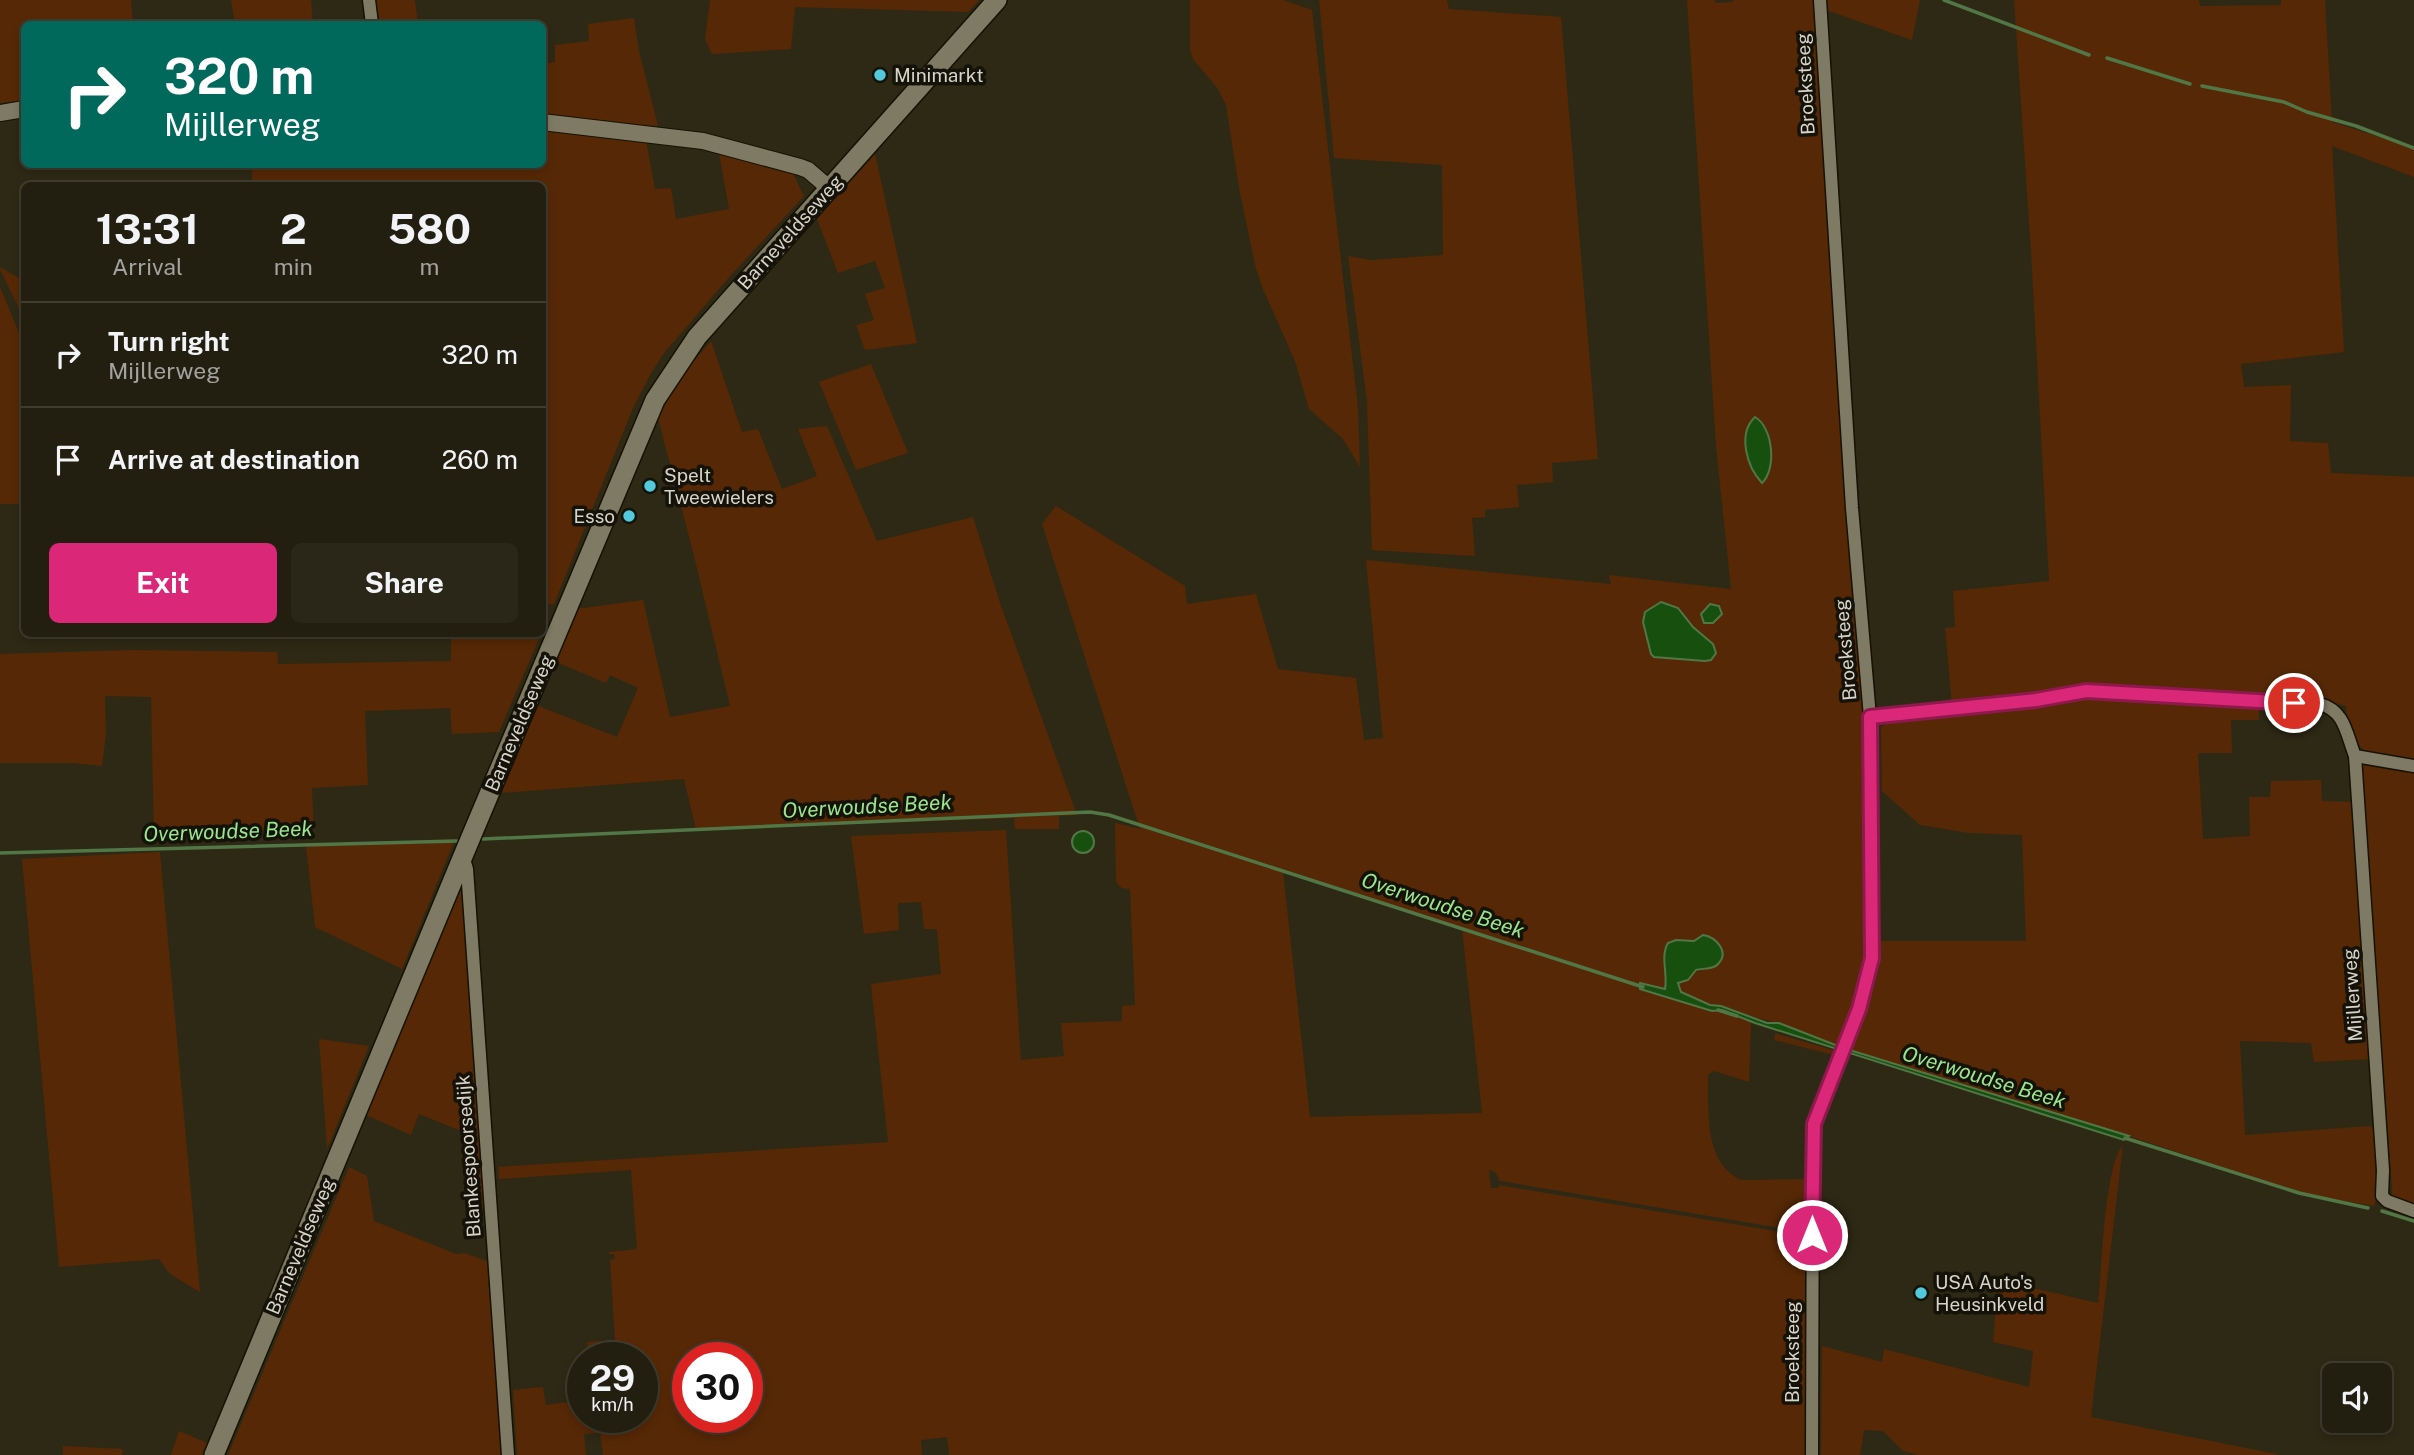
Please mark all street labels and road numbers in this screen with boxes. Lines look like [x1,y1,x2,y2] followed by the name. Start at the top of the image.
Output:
[1791,32,1819,135] street label: Broeksteeg
[733,170,847,294] street label: Barneveldseweg
[1830,598,1860,702] street label: Broeksteeg
[480,651,558,795] street label: Barneveldseweg
[2338,948,2366,1042] street label: Mijllerweg
[451,1074,485,1238] street label: Blankespoorsedijk
[261,1174,339,1318] street label: Barneveldseweg
[1781,1301,1803,1403] street label: Broeksteeg

